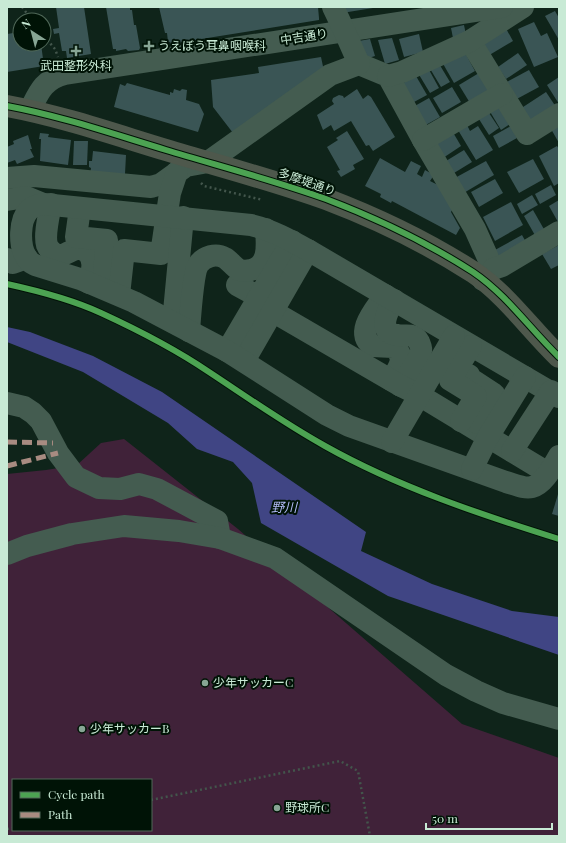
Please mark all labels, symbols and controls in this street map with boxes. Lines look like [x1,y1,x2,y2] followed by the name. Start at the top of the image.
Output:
[12,12,52,52] north arrow
[18,15,33,32] text: N
[279,24,329,48] street label: 中吉通り
[158,37,266,53] place label: うえぼう耳鼻咽喉科
[143,40,155,52] marker: うえぼう耳鼻咽喉科
[70,45,82,57] marker: 武田整形外科
[40,57,112,73] place label: 武田整形外科
[276,164,338,198] street label: 多摩堤通り
[271,498,299,515] water label: 野川
[213,674,293,690] place label: 少年サッカーC
[200,678,210,688] marker: 少年サッカーC
[90,720,169,736] place label: 少年サッカーB
[77,724,87,734] marker: 少年サッカーB
[12,779,152,831] legend
[48,786,105,802] text: Cycle path
[285,799,329,815] place label: 野球所C
[272,803,282,813] marker: 野球所C
[426,805,552,831] scale bar
[48,806,72,822] text: Path
[432,810,458,826] text: 50 m

